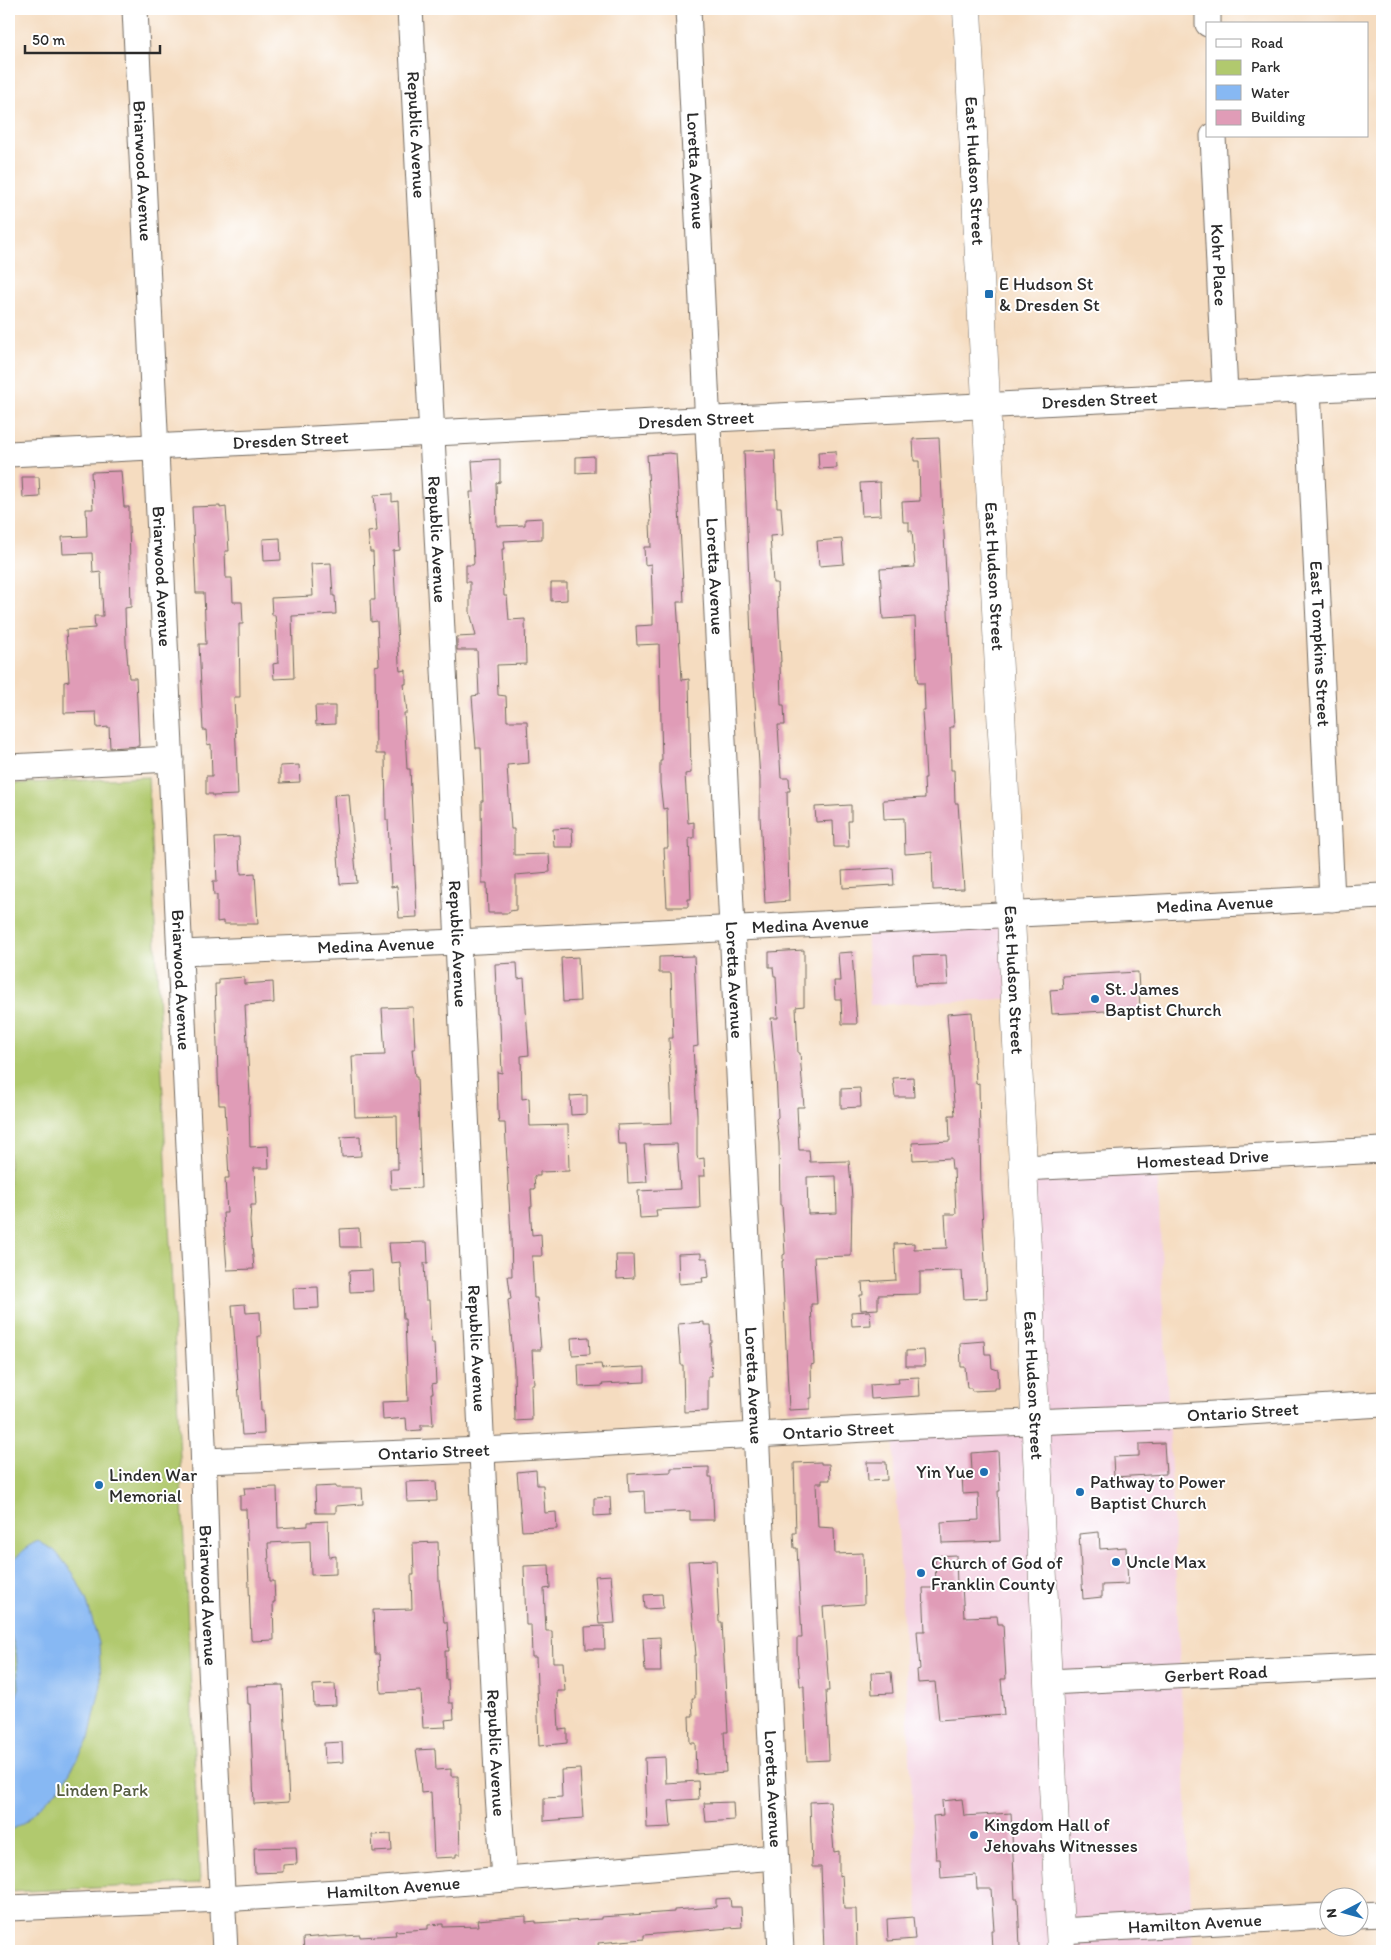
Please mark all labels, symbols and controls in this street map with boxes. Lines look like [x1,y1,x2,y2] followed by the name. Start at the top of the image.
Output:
[25,22,160,54] scale bar
[1206,22,1368,138] legend
[32,31,65,49] text: 50 m
[1251,34,1284,52] text: Road
[1251,58,1281,76] text: Park
[402,71,431,199] street label: Republic Avenue
[1251,84,1290,102] text: Water
[960,96,989,246] street label: East Hudson Street
[128,100,157,242] street label: Briarwood Avenue
[1251,108,1305,126] text: Building
[682,112,710,230] street label: Loretta Avenue
[1206,223,1232,307] street label: Kohr Place
[999,273,1100,316] place label: E Hudson St & Dresden St
[983,288,995,300] marker: E Hudson St & Dresden St
[1041,386,1159,414] street label: Dresden Street
[638,406,755,434] street label: Dresden Street
[232,426,350,454] street label: Dresden Street
[423,475,452,604] street label: Republic Avenue
[980,501,1009,652] street label: East Hudson Street
[148,505,176,647] street label: Briarwood Avenue
[701,517,729,636] street label: Loretta Avenue
[1305,560,1335,727] street label: East Tompkins Street
[444,880,472,1008] street label: Republic Avenue
[1156,890,1274,918] street label: Medina Avenue
[999,905,1029,1055] street label: East Hudson Street
[167,909,195,1051] street label: Briarwood Avenue
[751,911,870,938] street label: Medina Avenue
[721,921,748,1039] street label: Loretta Avenue
[317,932,435,959] street label: Medina Avenue
[1105,978,1221,1021] place label: St. James Baptist Church
[1089,993,1101,1005] marker: St. James Baptist Church
[1136,1145,1270,1173] street label: Homestead Drive
[463,1284,491,1413] street label: Republic Avenue
[1019,1310,1048,1461] street label: East Hudson Street
[740,1326,768,1445] street label: Loretta Avenue
[1186,1398,1300,1427] street label: Ontario Street
[782,1417,895,1445] street label: Ontario Street
[377,1439,491,1465] street label: Ontario Street
[916,1461,974,1483] place label: Yin Yue
[109,1464,198,1507] place label: Linden War Memorial
[978,1466,990,1478] marker: Yin Yue
[1090,1471,1226,1514] place label: Pathway to Power Baptist Church
[93,1479,105,1491] marker: Linden War Memorial
[1074,1486,1086,1498] marker: Pathway to Power Baptist Church
[195,1525,222,1666] street label: Briarwood Avenue
[1126,1551,1206,1573] place label: Uncle Max
[931,1552,1063,1595] place label: Church of God of Franklin County
[1110,1556,1122,1568] marker: Uncle Max
[915,1567,927,1579] marker: Church of God of Franklin County
[1164,1660,1268,1687] street label: Gerbert Road
[482,1689,511,1817] street label: Republic Avenue
[759,1730,787,1848] street label: Loretta Avenue
[56,1779,148,1801] park label: Linden Park
[984,1814,1138,1857] place label: Kingdom Hall of Jehovahs Witnesses
[968,1829,980,1841] marker: Kingdom Hall of Jehovahs Witnesses
[326,1872,461,1904] street label: Hamilton Avenue
[1318,1888,1368,1938] north arrow
[1323,1908,1341,1919] text: N
[1127,1909,1262,1938] street label: Hamilton Avenue

